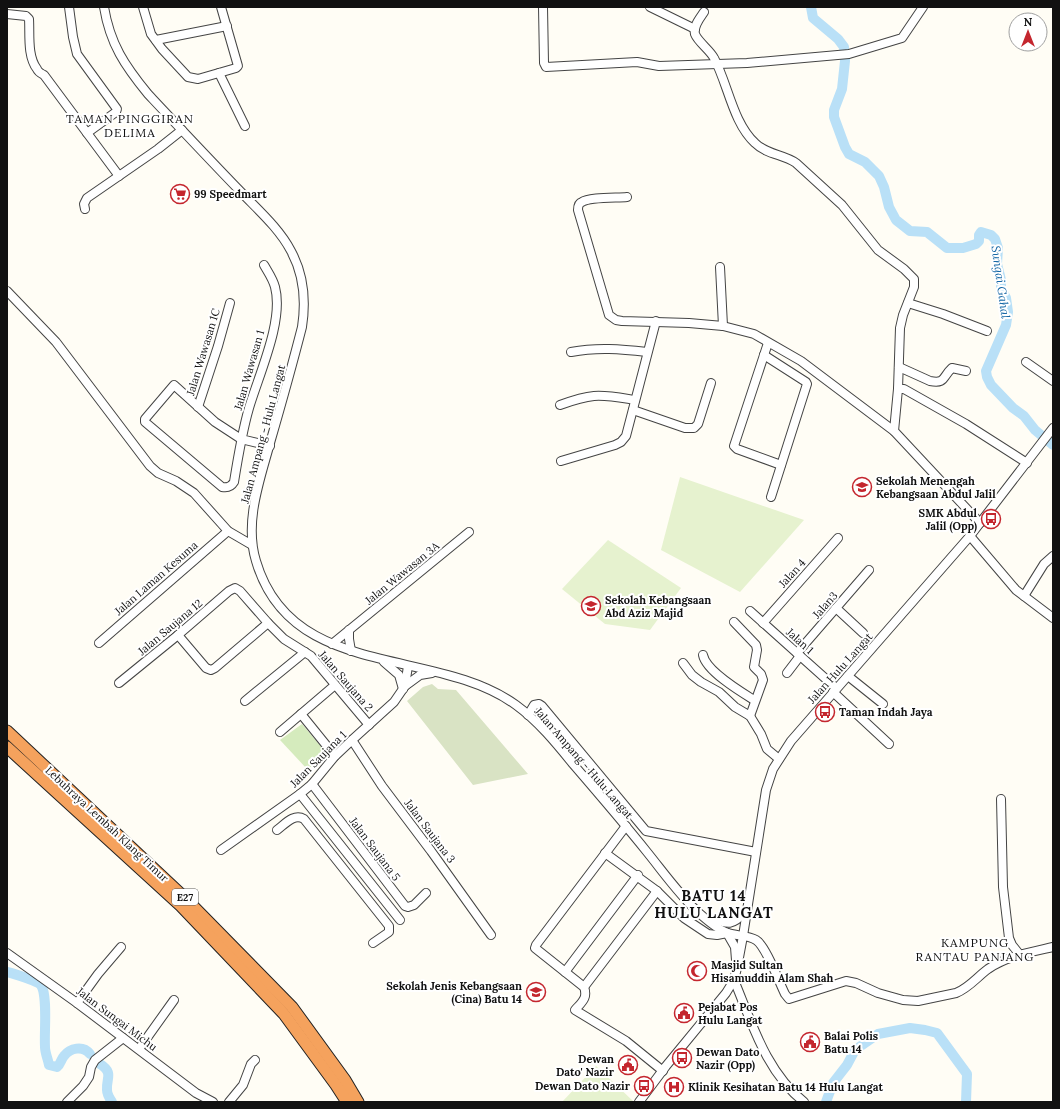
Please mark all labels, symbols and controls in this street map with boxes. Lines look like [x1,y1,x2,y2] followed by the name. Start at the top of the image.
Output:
[1008,12,1048,52] north arrow
[1024,15,1033,29] text: N
[66,111,194,140] district label: TAMAN PINGGIRAN DELIMA
[169,183,191,205] supermarket icon: 99 Speedmart
[194,187,267,201] place label: 99 Speedmart
[988,245,1014,320] water label: Sungai Gahal
[183,306,223,398] street label: Jalan Wawasan 1C
[231,328,267,413] street label: Jalan Wawasan 1
[237,362,288,506] street label: Jalan Ampang - Hulu Langat
[876,474,996,501] place label: Sekolah Menengah Kebangsaan Abdul Jalil
[851,476,873,498] school or university icon: Sekolah Menengah Kebangsaan Abdul Jalil
[919,506,978,534] place label: SMK Abdul Jalil (Opp)
[980,508,1002,530] bus stop icon: SMK Abdul Jalil (Opp)
[111,538,201,619] street label: Jalan Laman Kesuma
[361,538,443,608] street label: Jalan Wawasan 3A
[775,556,809,591] street label: Jalan 4
[809,589,840,622] street label: Jalan3
[605,593,711,620] place label: Sekolah Kebangsaan Abd Aziz Majid
[580,595,602,617] school or university icon: Sekolah Kebangsaan Abd Aziz Majid
[134,596,205,659] street label: Jalan Saujana 12
[783,624,817,657] street label: Jalan 1
[804,629,876,707] street label: Jalan Hulu Langat
[315,647,376,714] street label: Jalan Saujana 2
[814,701,836,723] bus stop icon: Taman Indah Jaya
[531,704,637,822] street label: Jalan Ampang - Hulu Langat
[839,705,933,719] place label: Taman Indah Jaya
[286,728,349,791] street label: Jalan Saujana 1
[42,763,172,885] street label: Lebuhraya Lembah Klang Timur
[401,796,459,866] street label: Jalan Saujana 3
[346,814,403,884] street label: Jalan Saujana 5
[654,886,774,922] district label: BATU 14 HULU LANGAT
[172,889,198,905] road number: E27
[915,935,1035,964] district label: KAMPUNG RANTAU PANJANG
[711,958,834,985] place label: Masjid Sultan Hisamuddin Alam Shah
[686,960,708,982] mosque icon: Masjid Sultan Hisamuddin Alam Shah
[386,979,522,1007] place label: Sekolah Jenis Kebangsaan (Cina) Batu 14
[525,981,547,1003] school or university icon: Sekolah Jenis Kebangsaan (Cina) Batu 14
[73,984,160,1054] street label: Jalan Sungai Michu
[698,1000,763,1027] place label: Pejabat Pos Hulu Langat
[673,1002,695,1024] public building icon: Pejabat Pos Hulu Langat
[824,1029,878,1056] place label: Balai Polis Batu 14
[799,1031,821,1053] public building icon: Balai Polis Batu 14
[696,1045,760,1073] place label: Dewan Dato Nazir (Opp)
[671,1047,693,1069] bus stop icon: Dewan Dato Nazir (Opp)
[556,1052,615,1079] place label: Dewan Dato' Nazir
[617,1054,639,1076] public building icon: Dewan Dato' Nazir
[633,1075,655,1097] bus stop icon: Dewan Dato Nazir
[663,1076,685,1098] hospital icon: Klinik Kesihatan Batu 14 Hulu Langat
[535,1079,631,1093] place label: Dewan Dato Nazir
[688,1080,883,1094] place label: Klinik Kesihatan Batu 14 Hulu Langat

